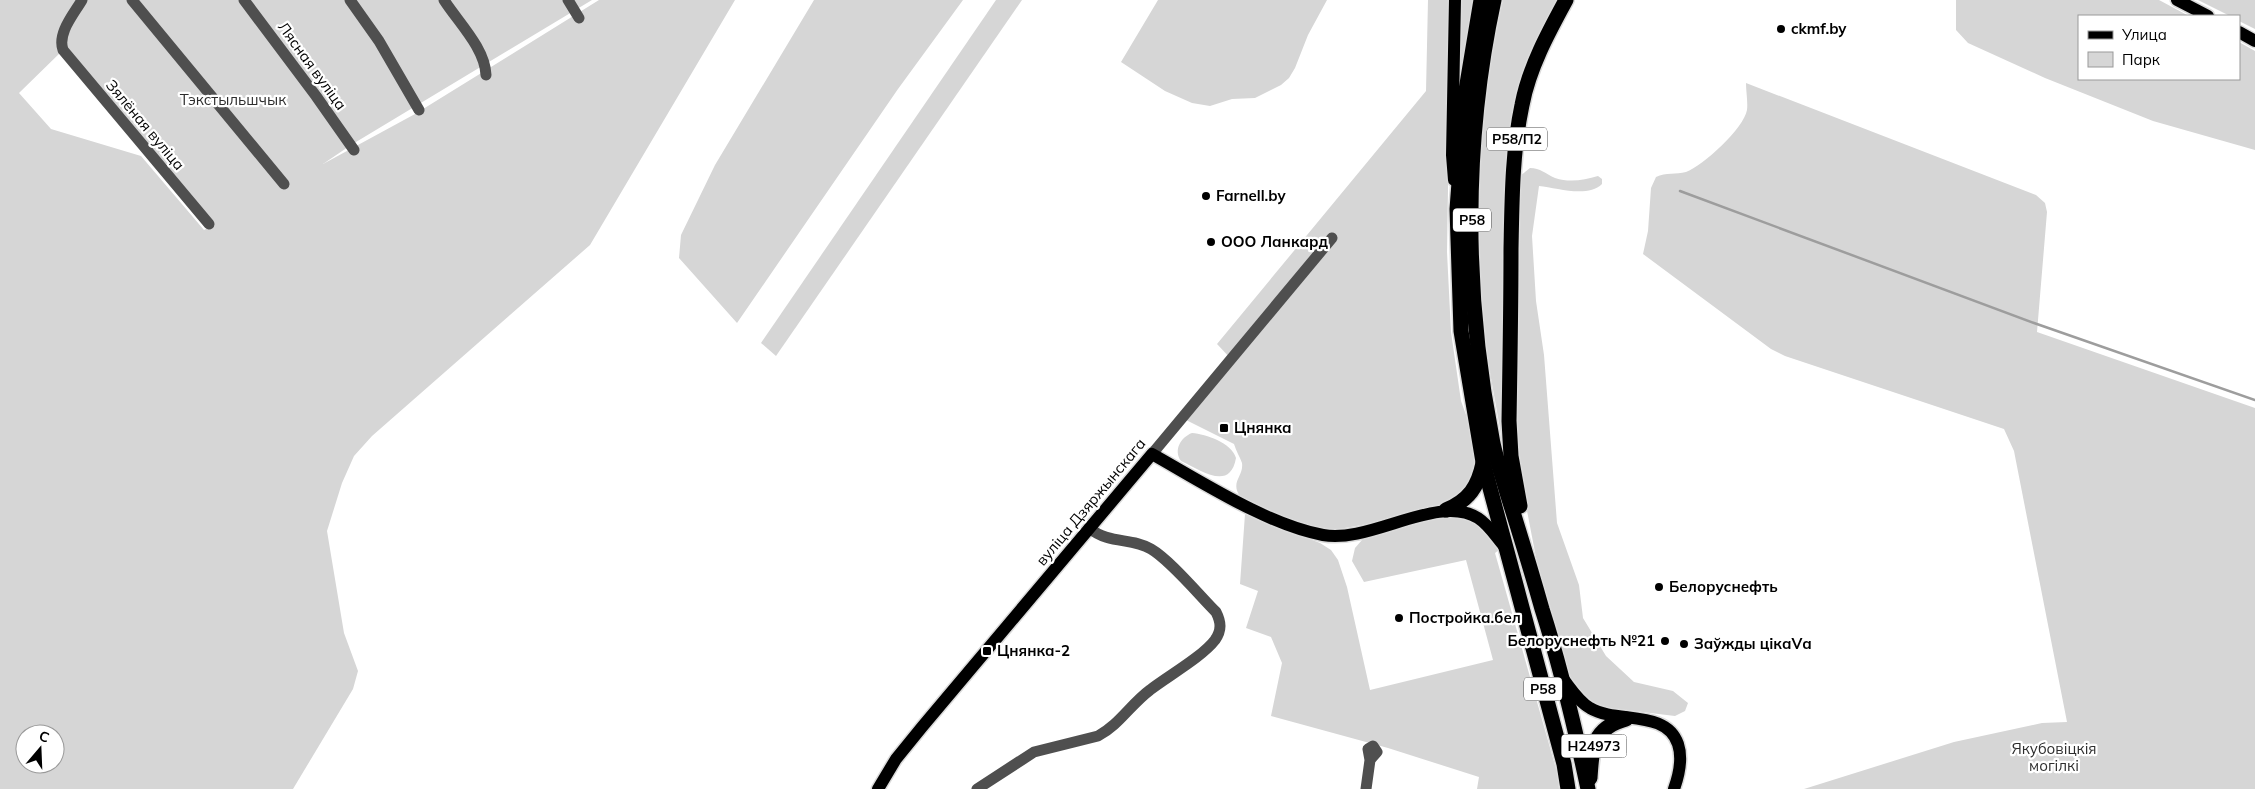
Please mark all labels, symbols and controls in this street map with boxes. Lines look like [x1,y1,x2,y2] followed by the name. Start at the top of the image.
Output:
[2078,15,2240,80] legend
[274,18,351,114] street label: Лясная вуліца
[1791,19,1847,38] place label: ckmf.by
[1775,23,1787,35] marker: ckmf.by
[2121,25,2167,44] text: Улица
[2122,50,2161,69] text: Парк
[102,76,189,174] street label: Зялёная вуліца
[180,90,287,109] park label: Тэкстыльшчык
[1487,128,1547,150] road number: Р58/П2
[1216,186,1286,205] place label: Farnell.by
[1200,190,1212,202] marker: Farnell.by
[1453,208,1491,232] road number: Р58
[1221,232,1328,251] place label: ООО Ланкард
[1205,236,1217,248] marker: ООО Ланкард
[1234,418,1291,437] place label: Цнянка
[1218,422,1230,434] marker: Цнянка
[1032,434,1150,569] street label: вуліца Дзяржынскага
[1669,577,1778,596] place label: Белоруснефть
[1653,581,1665,593] marker: Белоруснефть
[1409,608,1521,627] place label: Постройка.бел
[1393,612,1405,624] marker: Постройка.бел
[1507,631,1655,650] place label: Белоруснефть №21
[1694,634,1812,653] place label: Заўжды цікаVа
[1659,635,1671,647] marker: Белоруснефть №21
[1678,638,1690,650] marker: Заўжды цікаVа
[997,641,1070,660] place label: Цнянка-2
[981,645,993,657] marker: Цнянка-2
[1524,678,1562,701] road number: Р58
[15,724,65,774] north arrow
[37,727,52,747] text: С
[1562,734,1626,758] road number: Н24973
[2011,739,2097,775] park label: Якубовіцкія могілкі

